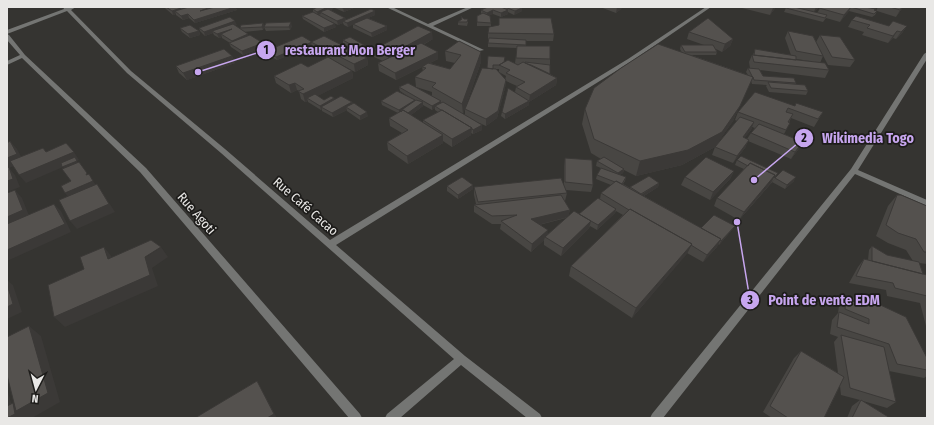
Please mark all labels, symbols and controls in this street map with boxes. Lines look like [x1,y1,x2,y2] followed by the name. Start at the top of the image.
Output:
[256,37,423,63] callout: restaurant Mon Berger
[285,42,416,59] text: restaurant Mon Berger
[263,43,269,57] text: 1
[794,125,922,151] callout: Wikimedia Togo
[822,130,914,147] text: Wikimedia Togo
[800,131,807,145] text: 2
[270,174,341,239] street label: Rue Café Cacao
[174,189,219,237] street label: Rue Agoti
[740,287,887,313] callout: Point de vente EDM
[768,292,880,309] text: Point de vente EDM
[746,293,753,307] text: 3
[16,369,56,409] north arrow
[31,392,39,405] text: N

